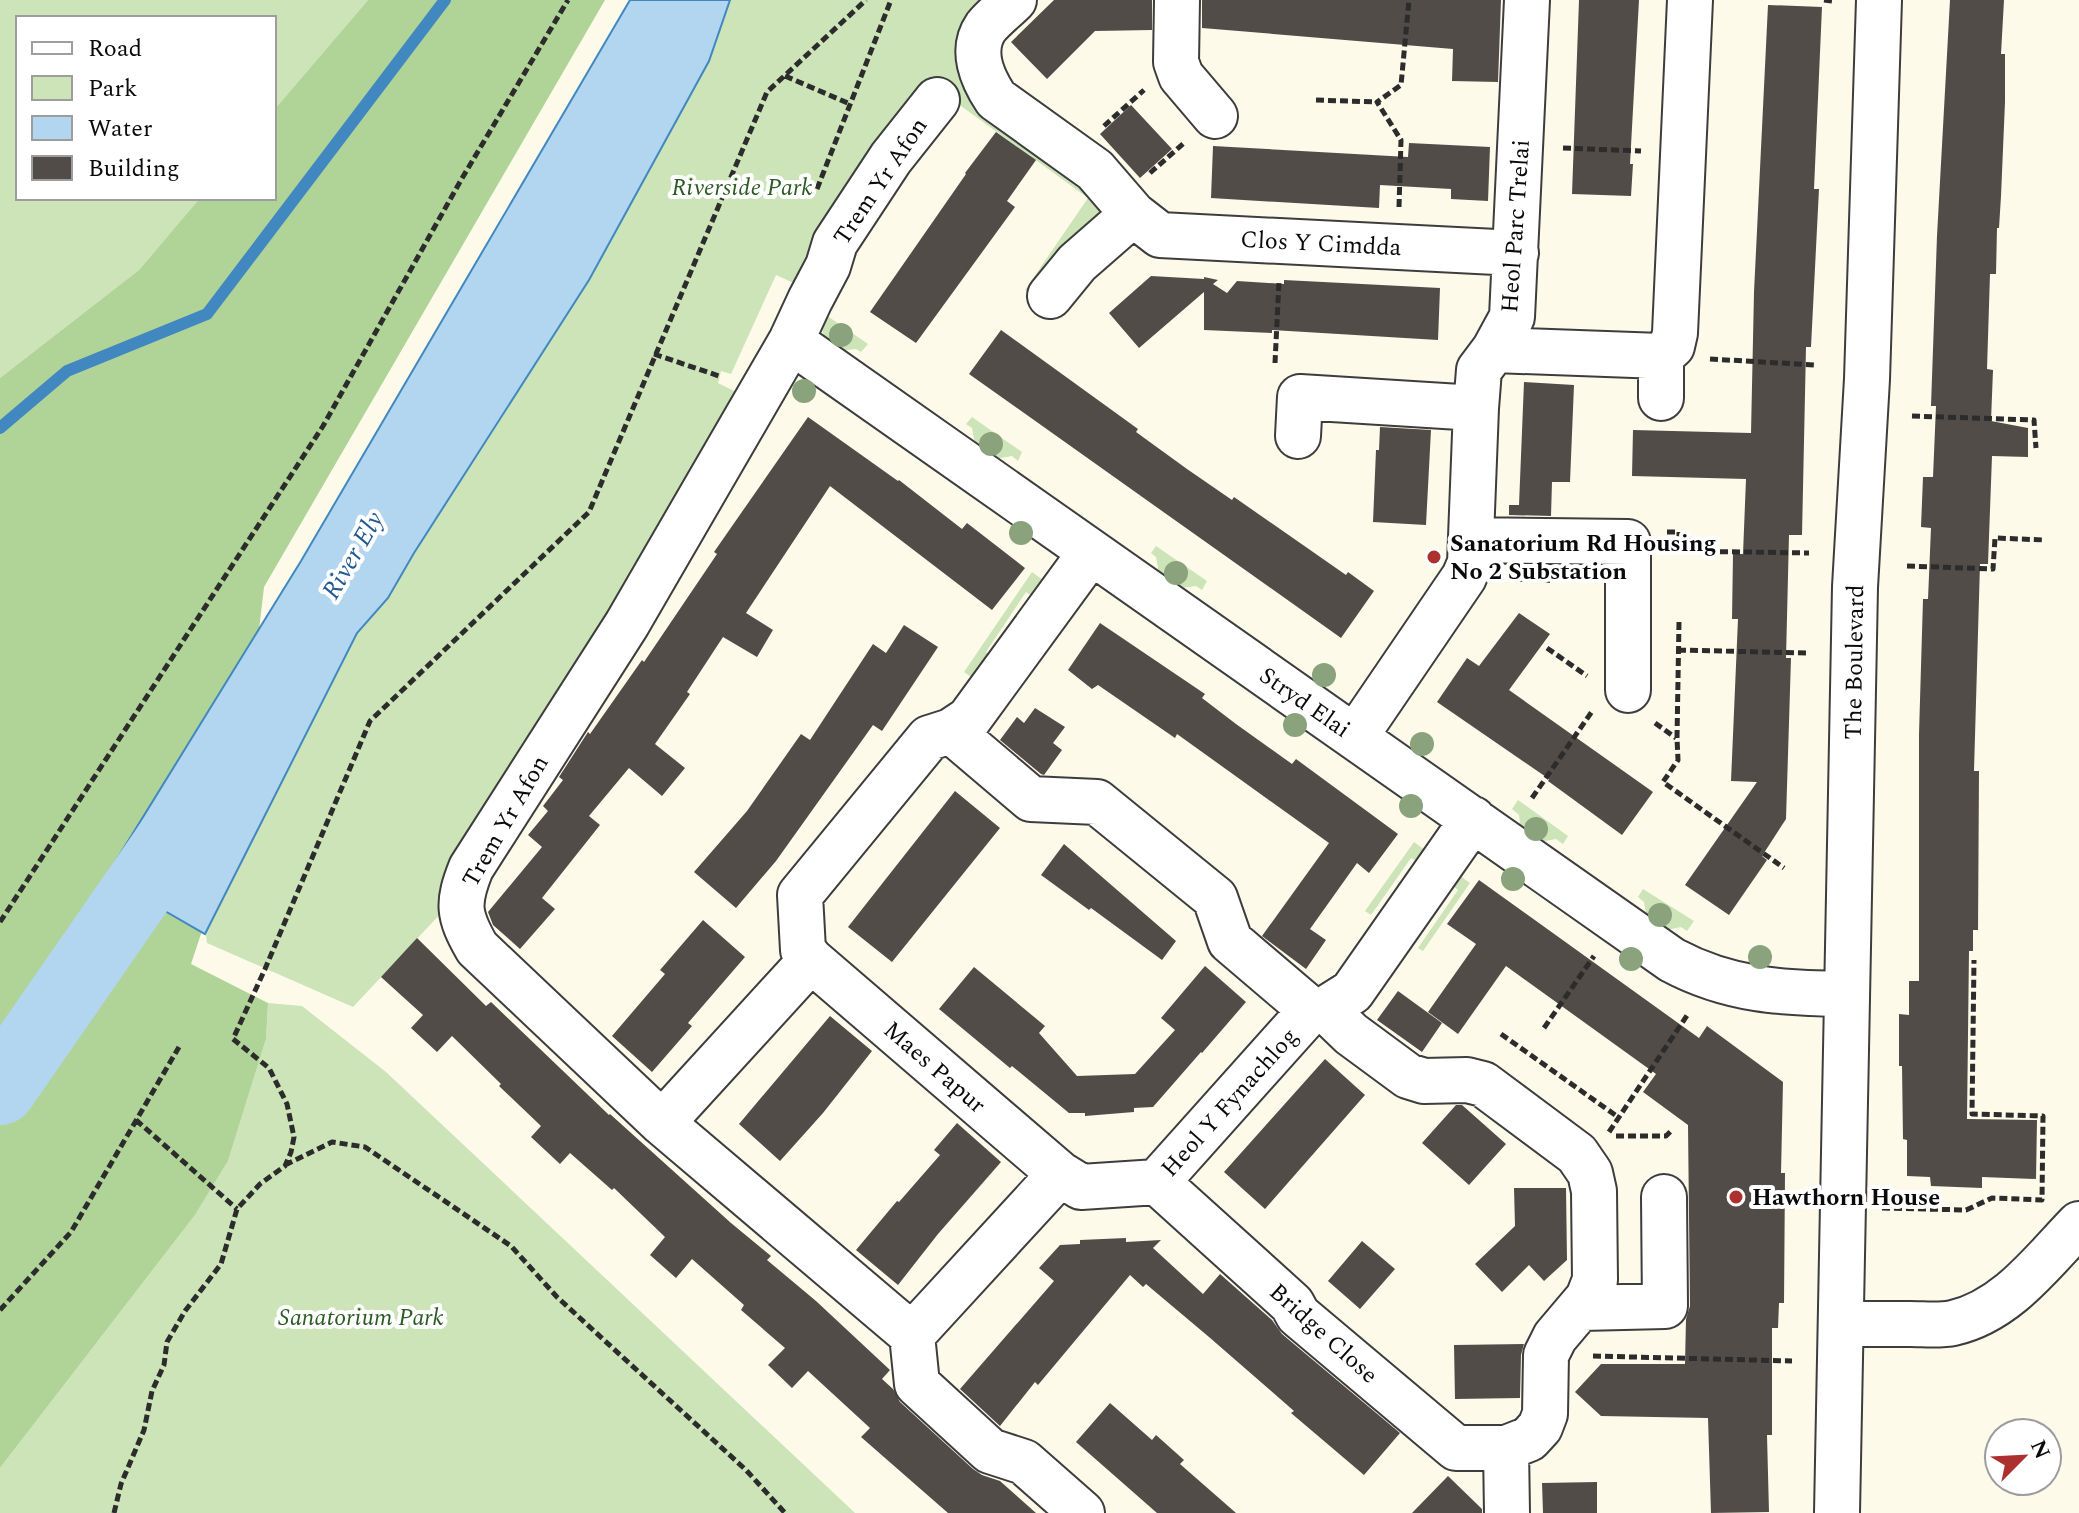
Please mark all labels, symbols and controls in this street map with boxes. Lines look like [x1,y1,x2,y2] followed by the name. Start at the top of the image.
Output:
[16,16,276,200] legend
[88,31,142,67] text: Road
[88,71,138,107] text: Park
[825,110,937,253] street label: Trem Yr Afon
[88,111,152,147] text: Water
[1492,138,1540,314] street label: Heol Parc Trelai
[88,151,180,187] text: Building
[672,170,812,206] park label: Riverside Park
[1240,222,1403,266] street label: Clos Y Cimdda
[312,504,394,607] water label: River Ely
[1450,526,1717,590] place label: Sanatorium Rd Housing No 2 Substation
[1425,548,1443,566] marker: Sanatorium Rd Housing No 2 Substation
[1836,584,1874,740] street label: The Boulevard
[1251,658,1357,747] street label: Stryd Elai
[453,749,558,894] street label: Trem Yr Afon
[875,1013,994,1123] street label: Maes Papur
[1153,1020,1307,1185] street label: Heol Y Fynachlog
[1752,1180,1940,1216] place label: Hawthorn House
[1727,1188,1745,1206] marker: Hawthorn House
[1261,1275,1386,1393] street label: Bridge Close
[278,1300,444,1336] park label: Sanatorium Park
[1983,1417,2063,1497] north arrow
[2021,1435,2059,1464] text: N

